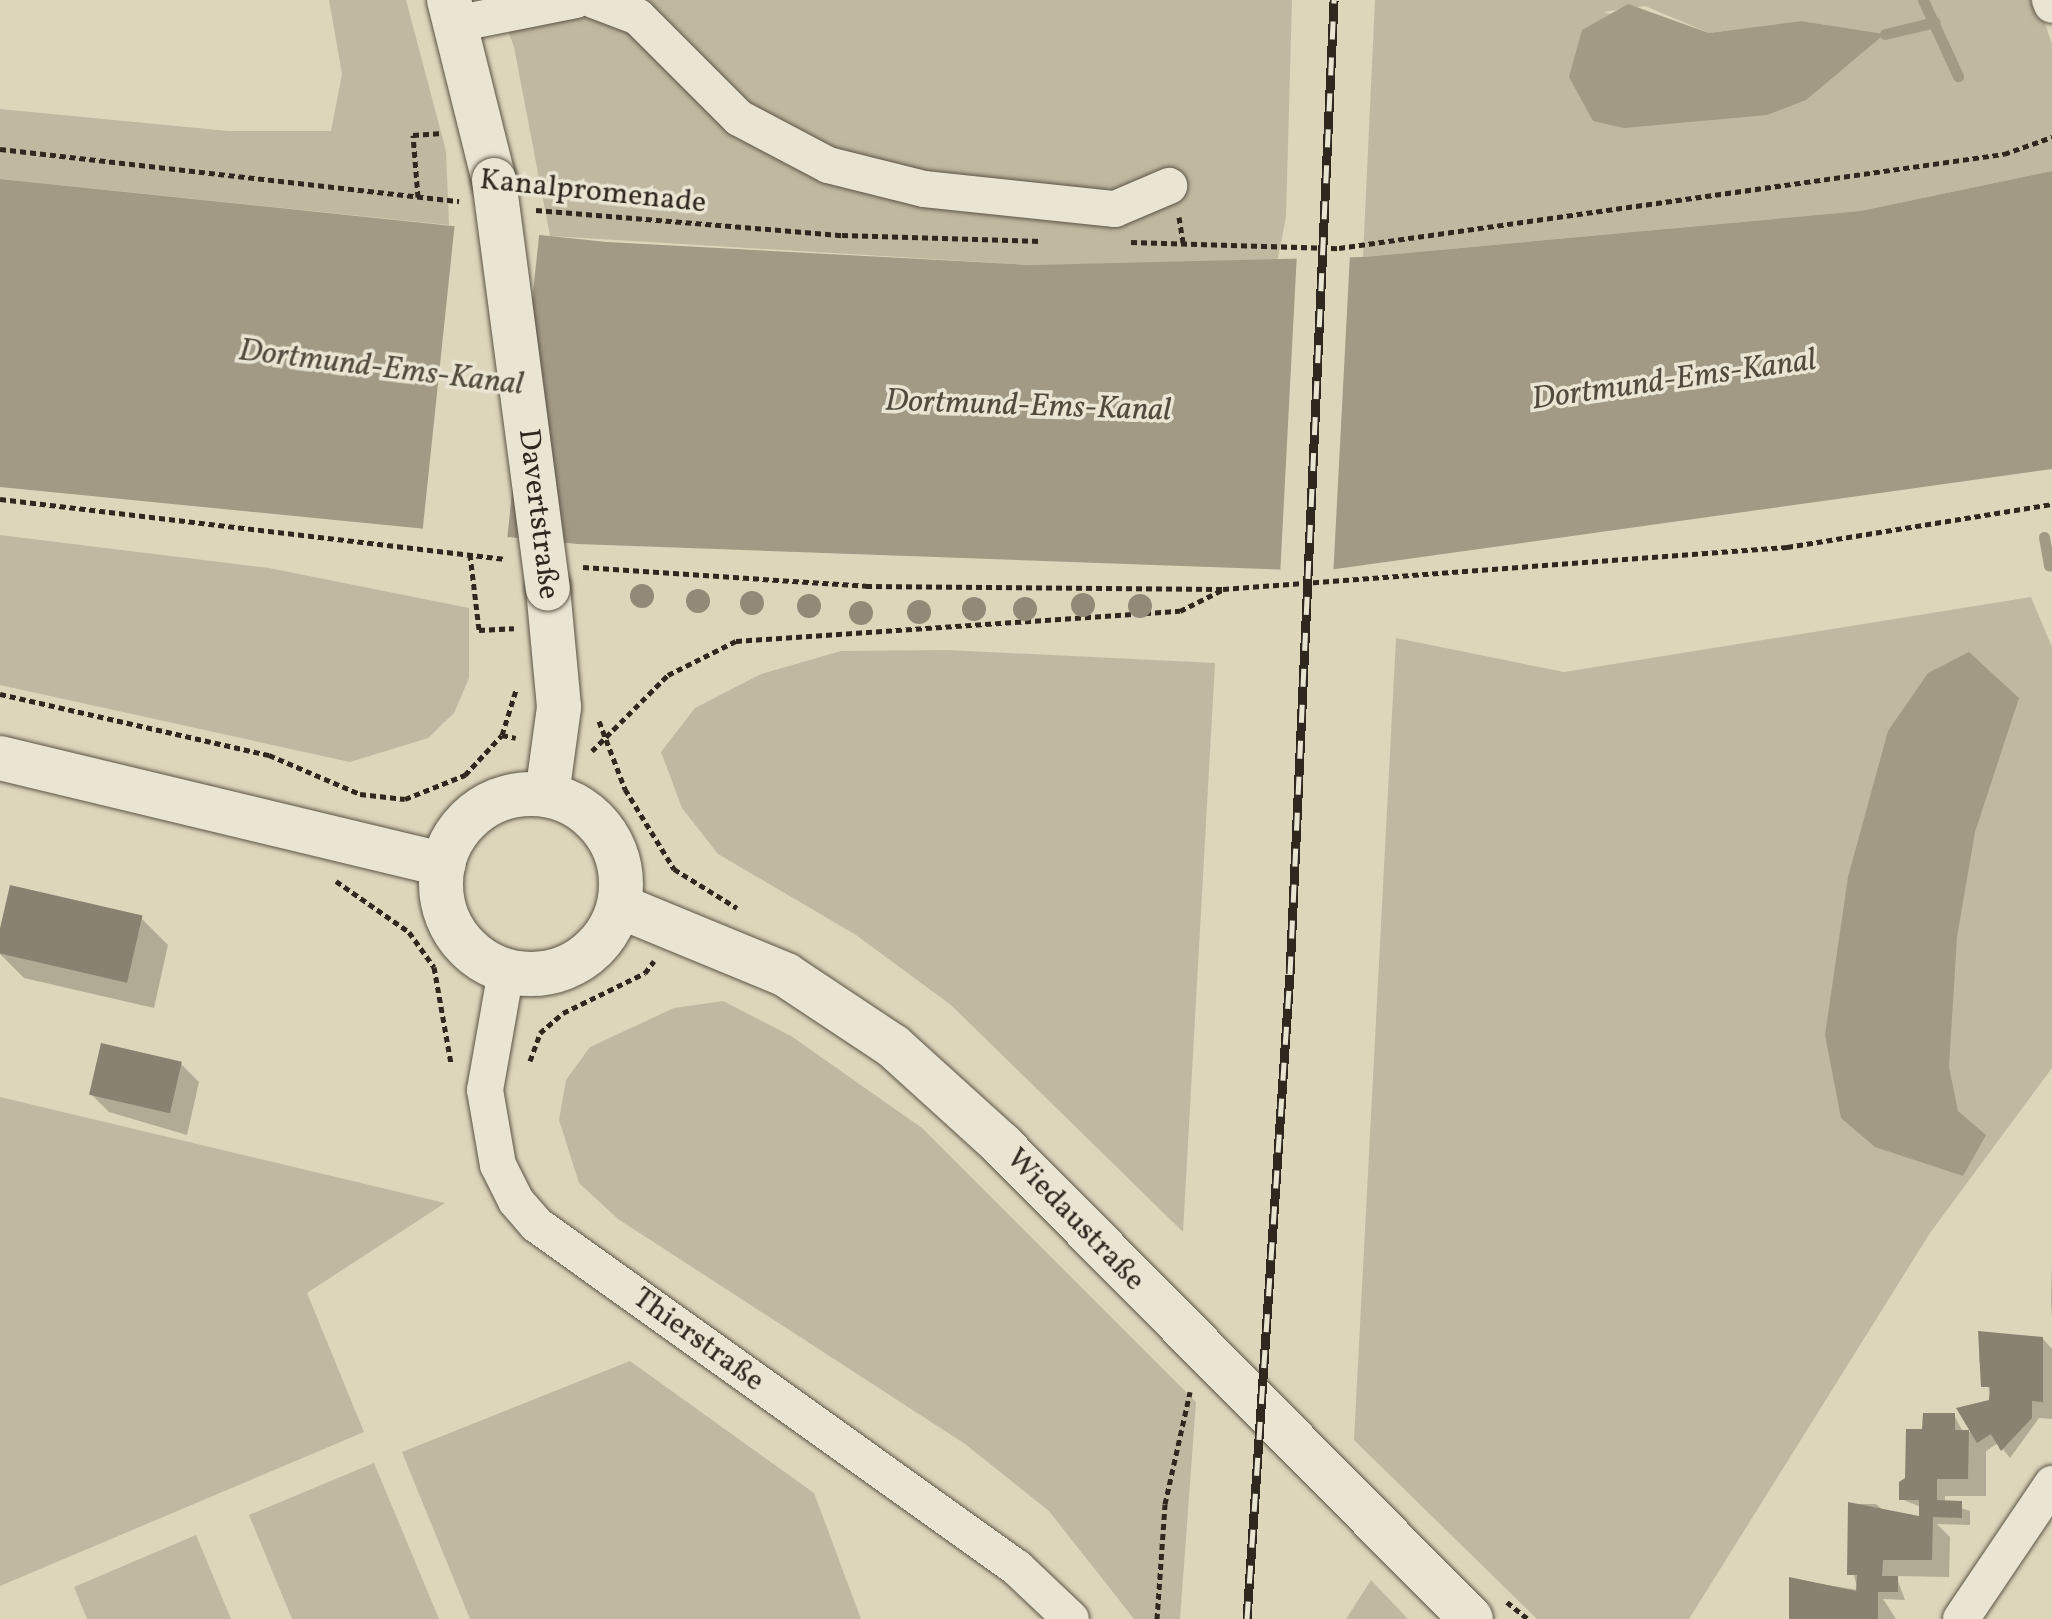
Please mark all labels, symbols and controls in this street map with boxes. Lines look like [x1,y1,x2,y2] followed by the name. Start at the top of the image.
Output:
[478,162,708,222] street label: Kanalpromenade
[236,332,526,406] water label: Dortmund-Ems-Kanal
[1529,342,1819,420] water label: Dortmund-Ems-Kanal
[884,383,1172,431] water label: Dortmund-Ems-Kanal
[510,427,566,601] street label: Davertstraße
[998,1141,1152,1299] street label: Wiedaustraße
[625,1280,771,1400] street label: Thierstraße

